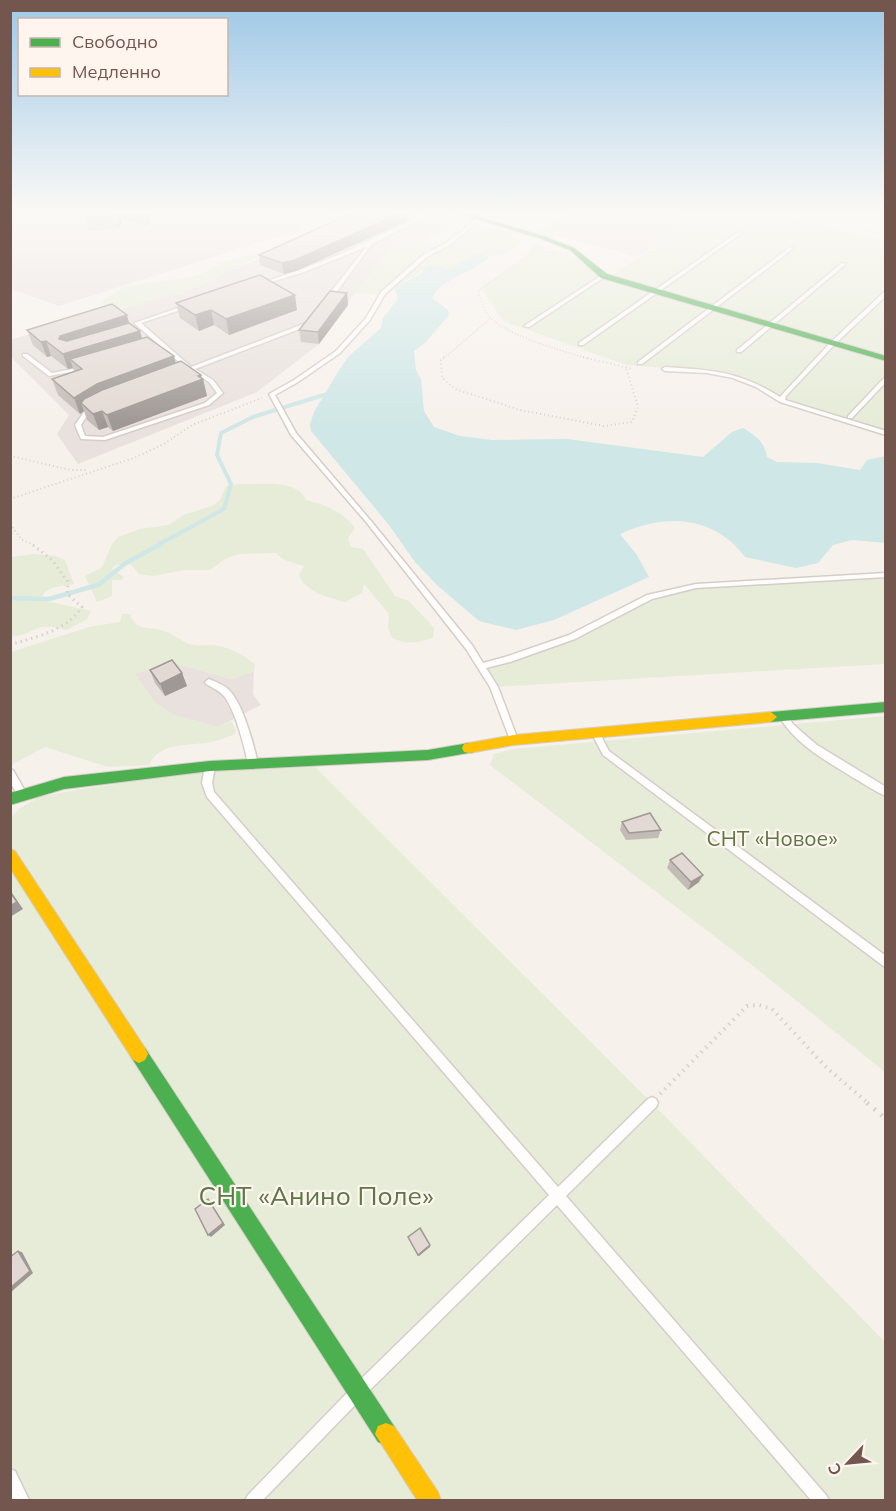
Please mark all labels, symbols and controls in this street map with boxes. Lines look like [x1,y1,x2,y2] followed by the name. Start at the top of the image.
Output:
[18,18,228,96] legend
[72,30,158,53] text: Свободно
[72,60,161,83] text: Медленно
[706,825,838,851] park label: СНТ «Новое»
[198,1179,434,1212] park label: СНТ «Анино Поле»
[818,1433,878,1493] north arrow
[823,1460,846,1479] text: С

